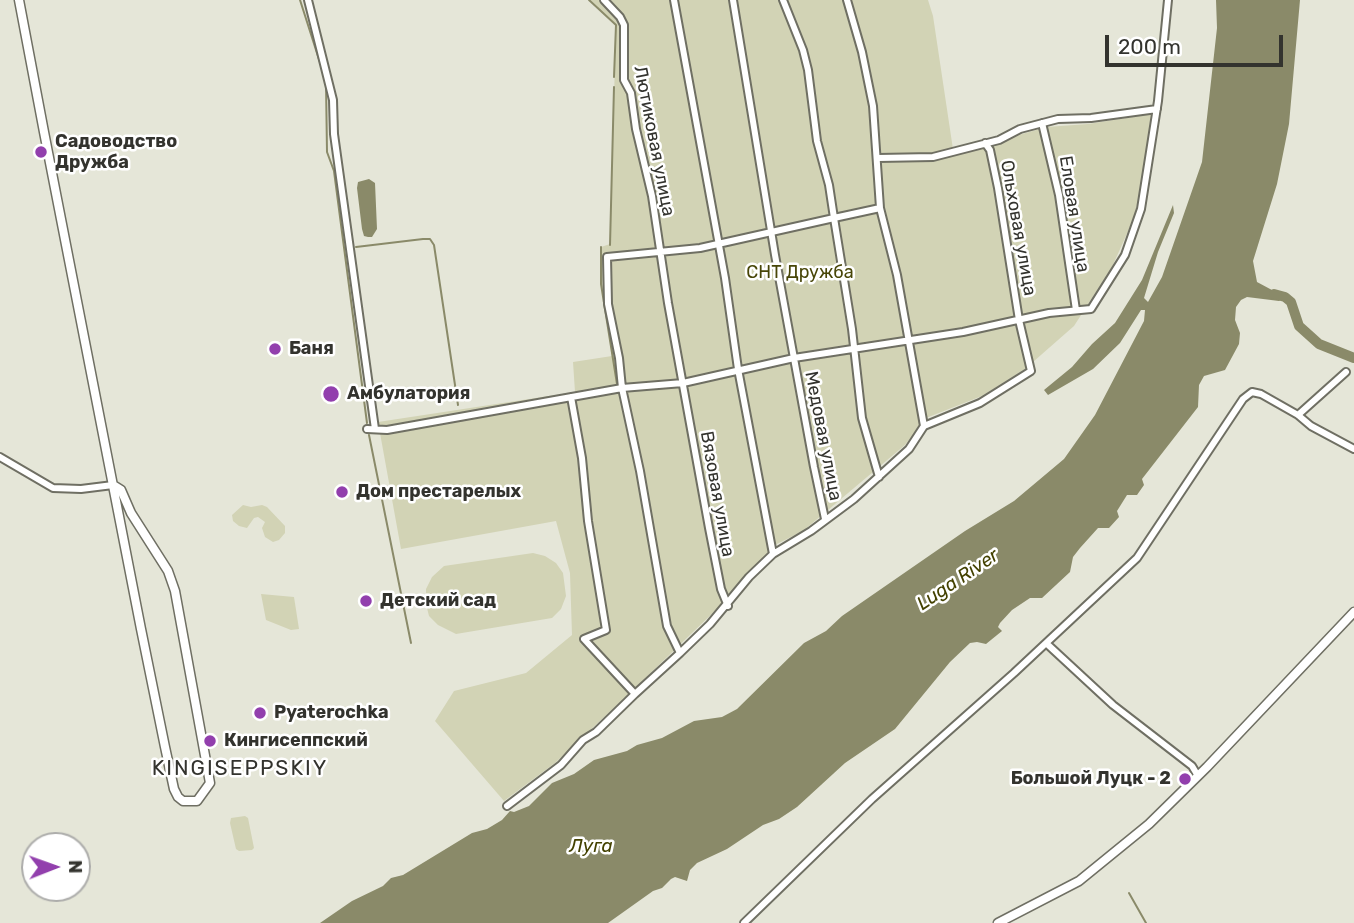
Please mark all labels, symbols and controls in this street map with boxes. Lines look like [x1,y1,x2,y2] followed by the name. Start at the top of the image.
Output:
[1109,21,1288,65] scale bar
[1118,34,1181,59] text: 200 m
[629,64,679,218] street label: Лютиковая улица
[55,131,177,174] place label: Садоводство Дружба
[33,144,49,160] marker: Садоводство Дружба
[1054,154,1094,274] street label: Еловая улица
[995,158,1041,298] street label: Ольховая улица
[746,262,854,284] park label: СНТ Дружба
[289,338,334,360] place label: Баня
[267,341,283,357] marker: Баня
[800,369,846,503] street label: Медовая улица
[347,383,470,405] place label: Амбулатория
[321,384,341,404] marker: Амбулатория
[695,429,739,559] street label: Вязовая улица
[356,481,521,503] place label: Дом престарелых
[334,484,350,500] marker: Дом престарелых
[913,544,1003,616] water label: Luga River
[380,590,496,612] place label: Детский сад
[358,593,374,609] marker: Детский сад
[274,702,389,724] place label: Pyaterochka
[252,705,268,721] marker: Pyaterochka
[224,730,368,752] place label: Кингисеппский
[202,733,218,749] marker: Кингисеппский
[153,756,327,782] district label: KINGISEPPSKIY
[1011,768,1171,790] place label: Большой Луцк - 2
[1177,771,1193,787] marker: Большой Луцк - 2
[21,832,91,902] north arrow
[569,836,613,858] water label: Луга
[64,860,87,874] text: N

